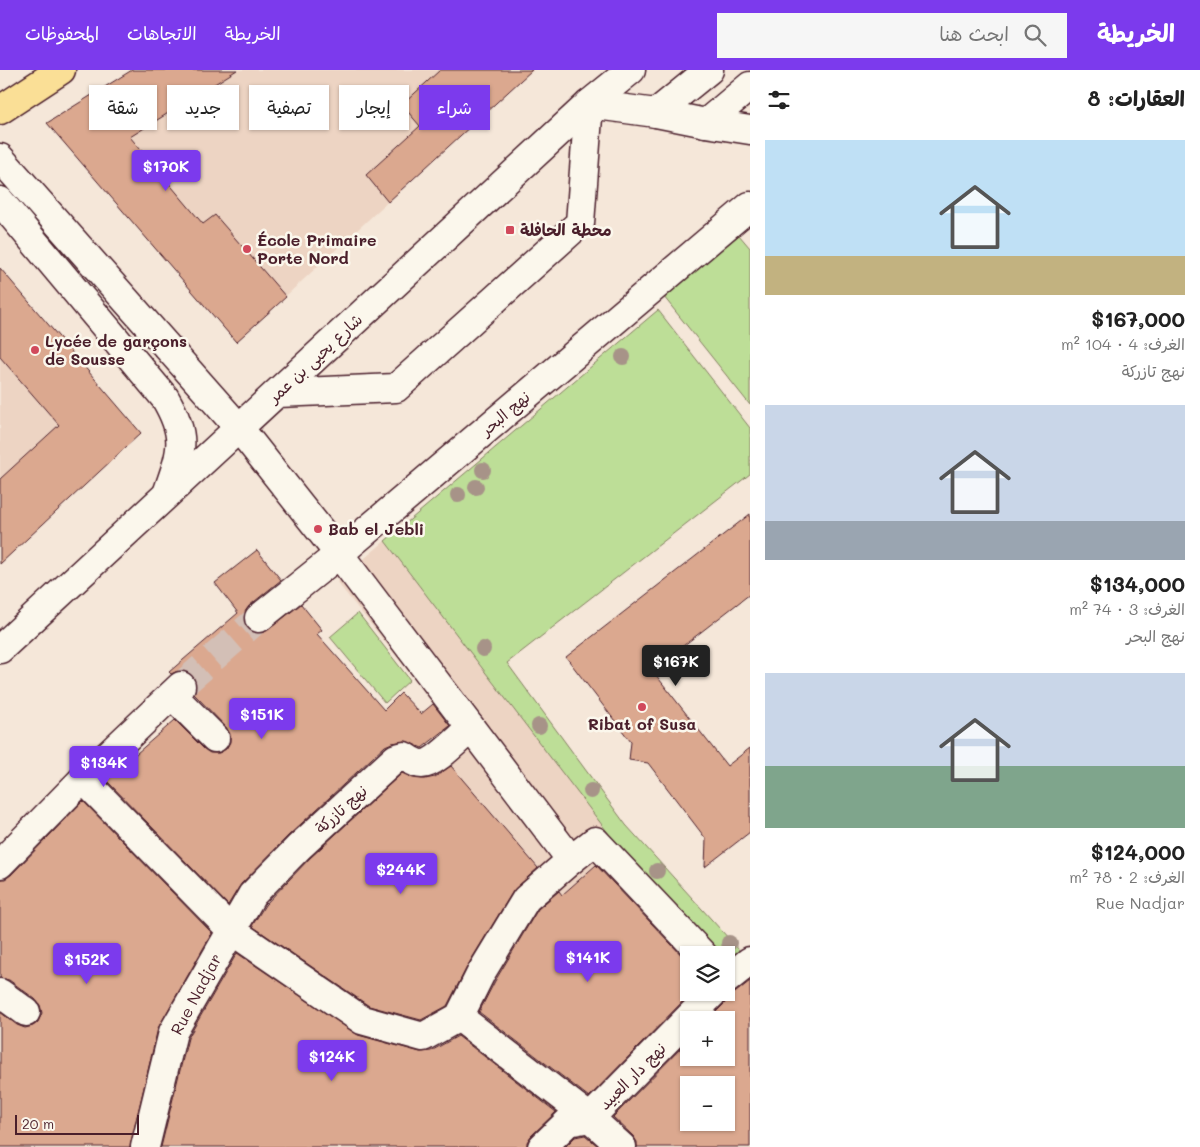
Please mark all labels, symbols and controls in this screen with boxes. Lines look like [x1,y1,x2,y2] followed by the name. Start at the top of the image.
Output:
[717,13,1067,58] search box
[1097,17,1175,48] text: الخريطة
[25,21,99,45] text: المحفوظات
[127,21,197,45] text: الاتجاهات
[225,21,281,45] text: الخريطة
[939,21,1009,46] text: ابحث هنا
[1021,21,1049,49] icon: search
[1087,84,1185,111] text: العقارات: 8
[89,85,157,130] chip: شقة
[167,85,239,130] chip: جديد
[249,85,329,130] chip: تصفية
[339,85,409,130] chip: إيجار
[419,85,490,130] chip: شراء
[765,86,793,114] icon: filters
[131,150,201,192] pin: $170K
[143,155,189,176] text: $170K
[930,172,1020,262] icon: home
[520,219,612,240] place label: محطة الحافلة
[504,224,516,236] marker: محطة الحافلة
[257,229,377,268] place label: École Primaire Porte Nord
[241,243,253,255] marker: École Primaire Porte Nord
[1091,305,1185,332] text: $167,000
[262,308,368,410] street label: شارع يحيى بن عمر
[45,330,187,369] place label: Lycée de garçons de Sousse
[1061,333,1185,354] text: الغرف: 4 · 104 m²
[29,344,41,356] marker: Lycée de garçons de Sousse
[1122,360,1185,381] text: نهج تازركة
[474,386,535,442] street label: نهج البحر
[930,437,1020,527] icon: home
[328,518,424,539] place label: Bab el Jebli
[312,523,324,535] marker: Bab el Jebli
[1090,570,1185,597] text: $134,000
[1069,598,1185,619] text: الغرف: 3 · 74 m²
[1126,625,1185,646] text: نهج البحر
[641,644,711,687] pin: $167K
[653,650,699,671] text: $167K
[227,698,297,740] pin: $151K
[636,701,648,713] marker: Ribat of Susa
[240,703,284,724] text: $151K
[930,705,1020,795] icon: home
[588,713,697,734] place label: Ribat of Susa
[69,746,139,788] pin: $134K
[80,751,128,772] text: $134K
[310,780,372,838] street label: نهج تازركة
[1091,838,1185,865] text: $124,000
[366,852,436,895] pin: $244K
[376,858,426,879] text: $244K
[1069,866,1185,887] text: الغرف: 2 · 78 m²
[1096,892,1185,913] text: Rue Nadjar
[553,940,623,983] pin: $141K
[52,942,122,985] pin: $152K
[566,946,610,967] text: $141K
[680,946,735,1131] map controls
[680,946,735,1001] button: layers
[64,948,110,969] text: $152K
[165,949,226,1038] street label: Rue Nadjar
[680,1011,735,1066] button: +
[593,1037,671,1115] street label: نهج دار العبيد
[297,1040,367,1082] pin: $124K
[309,1045,355,1066] text: $124K
[680,1076,735,1131] button: −
[15,1112,139,1135] scale bar
[22,1114,54,1133] text: 20 m

